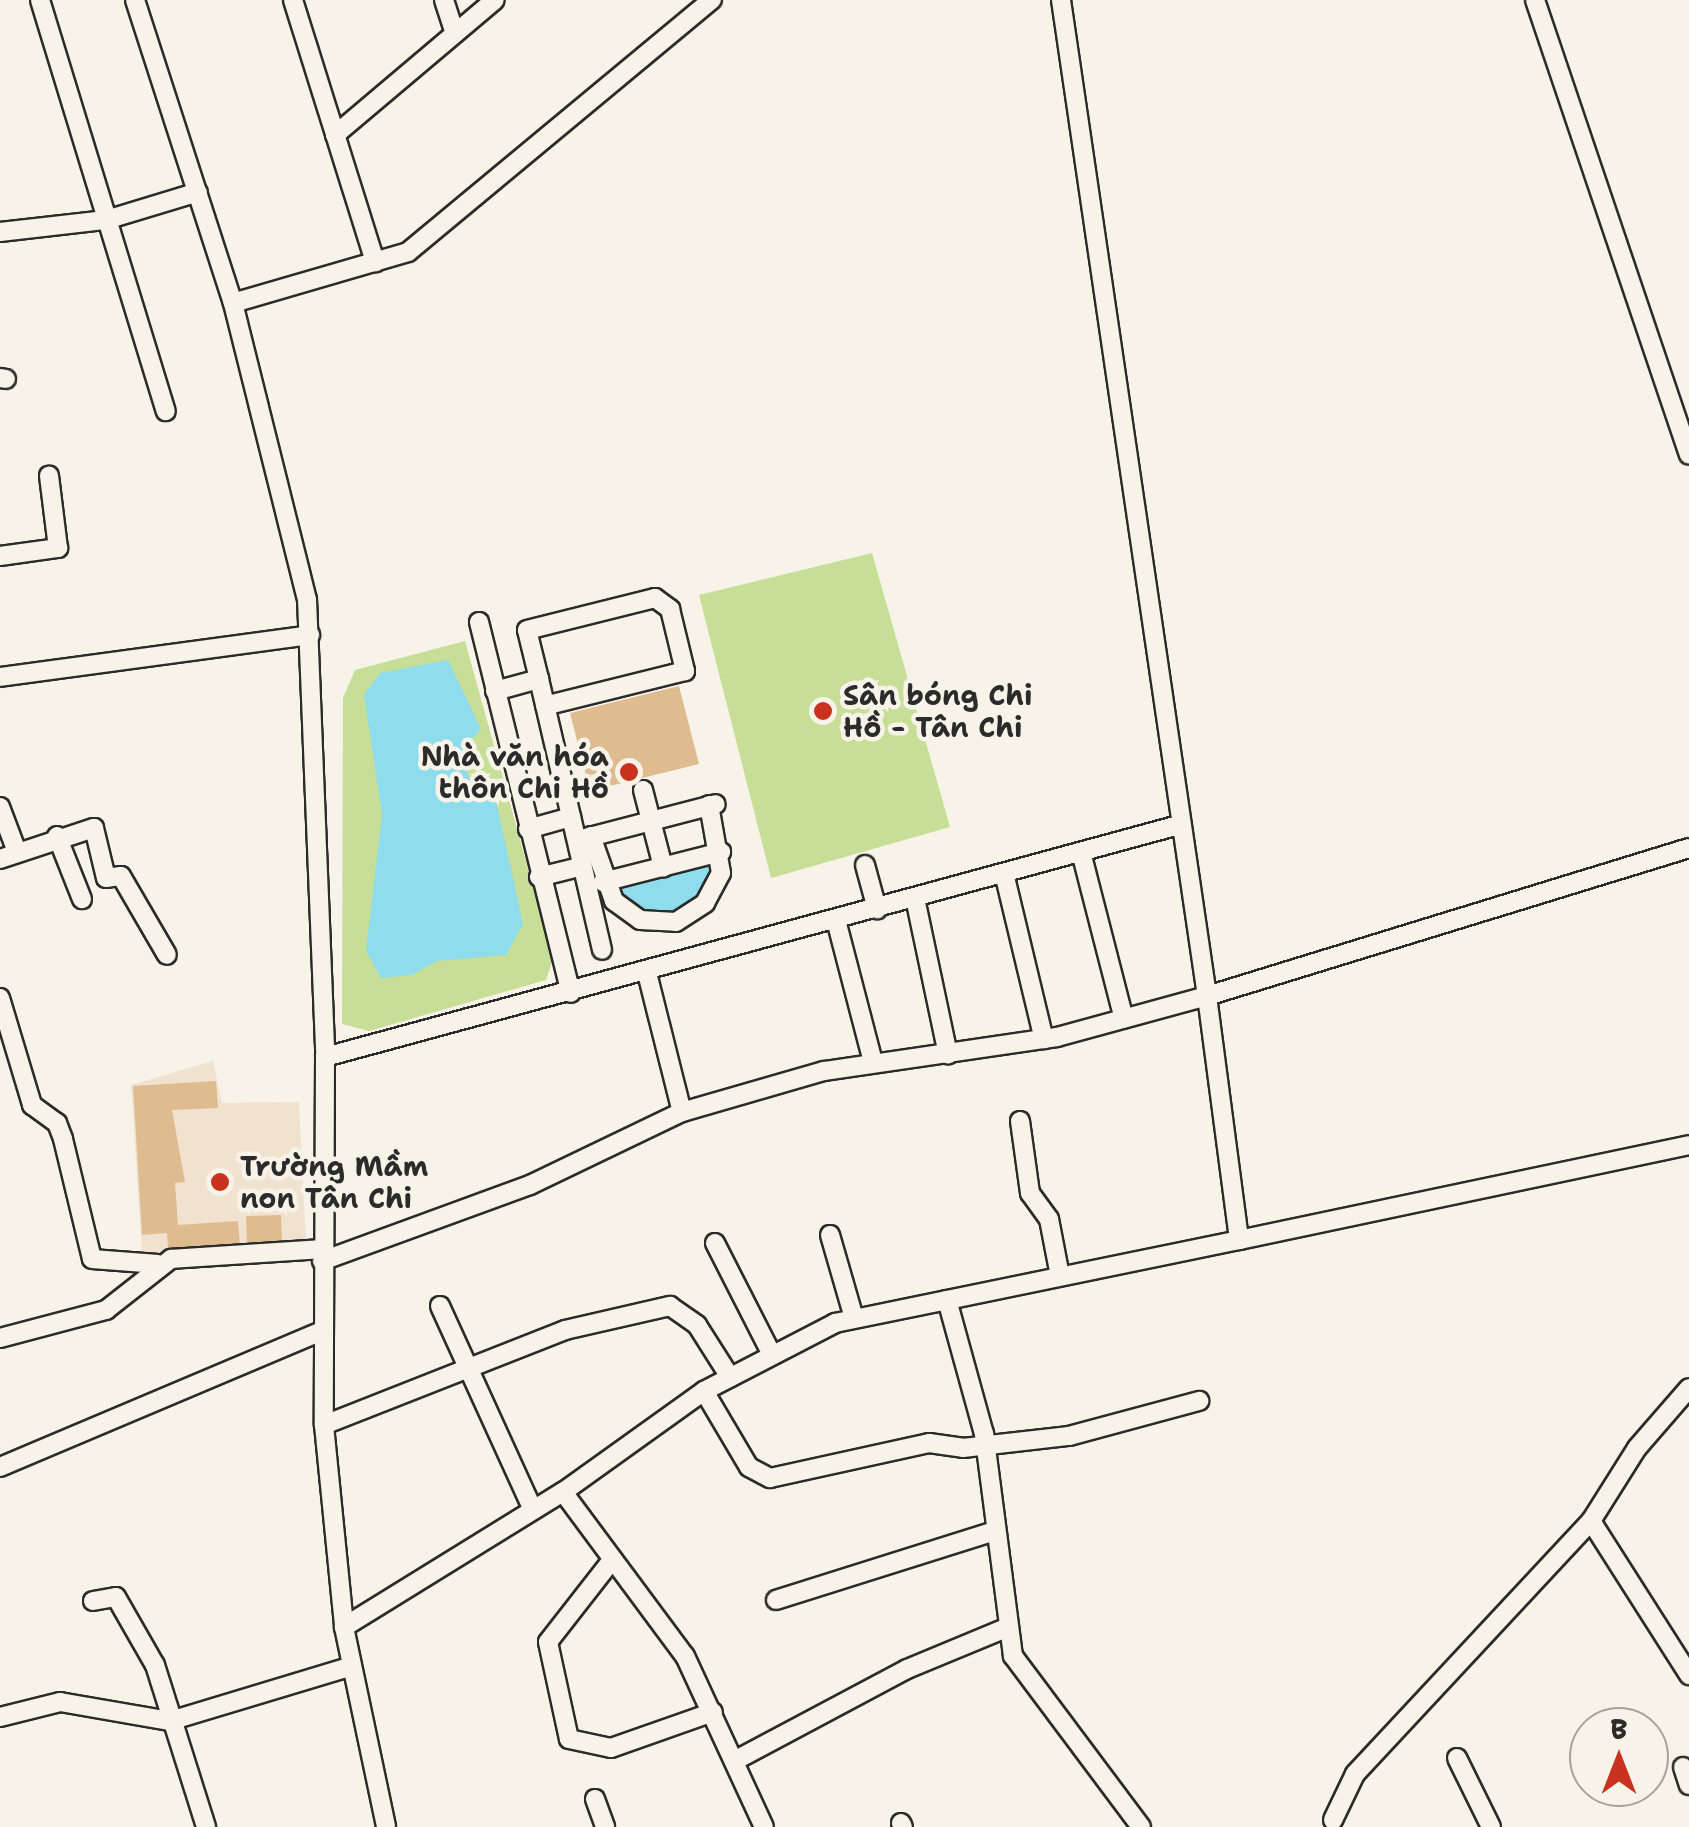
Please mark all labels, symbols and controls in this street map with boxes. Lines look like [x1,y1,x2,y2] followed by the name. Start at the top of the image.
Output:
[843,678,1032,744] place label: Sân bóng Chi Hồ - Tân Chi
[812,700,834,722] marker: Sân bóng Chi Hồ - Tân Chi
[421,739,609,805] place label: Nhà văn hóa thôn Chi Hồ
[618,761,640,783] marker: Nhà văn hóa thôn Chi Hồ
[240,1149,428,1215] place label: Trường Mầm non Tân Chi
[209,1171,231,1193] marker: Trường Mầm non Tân Chi
[1569,1707,1669,1807] north arrow
[1610,1710,1628,1748] text: B

